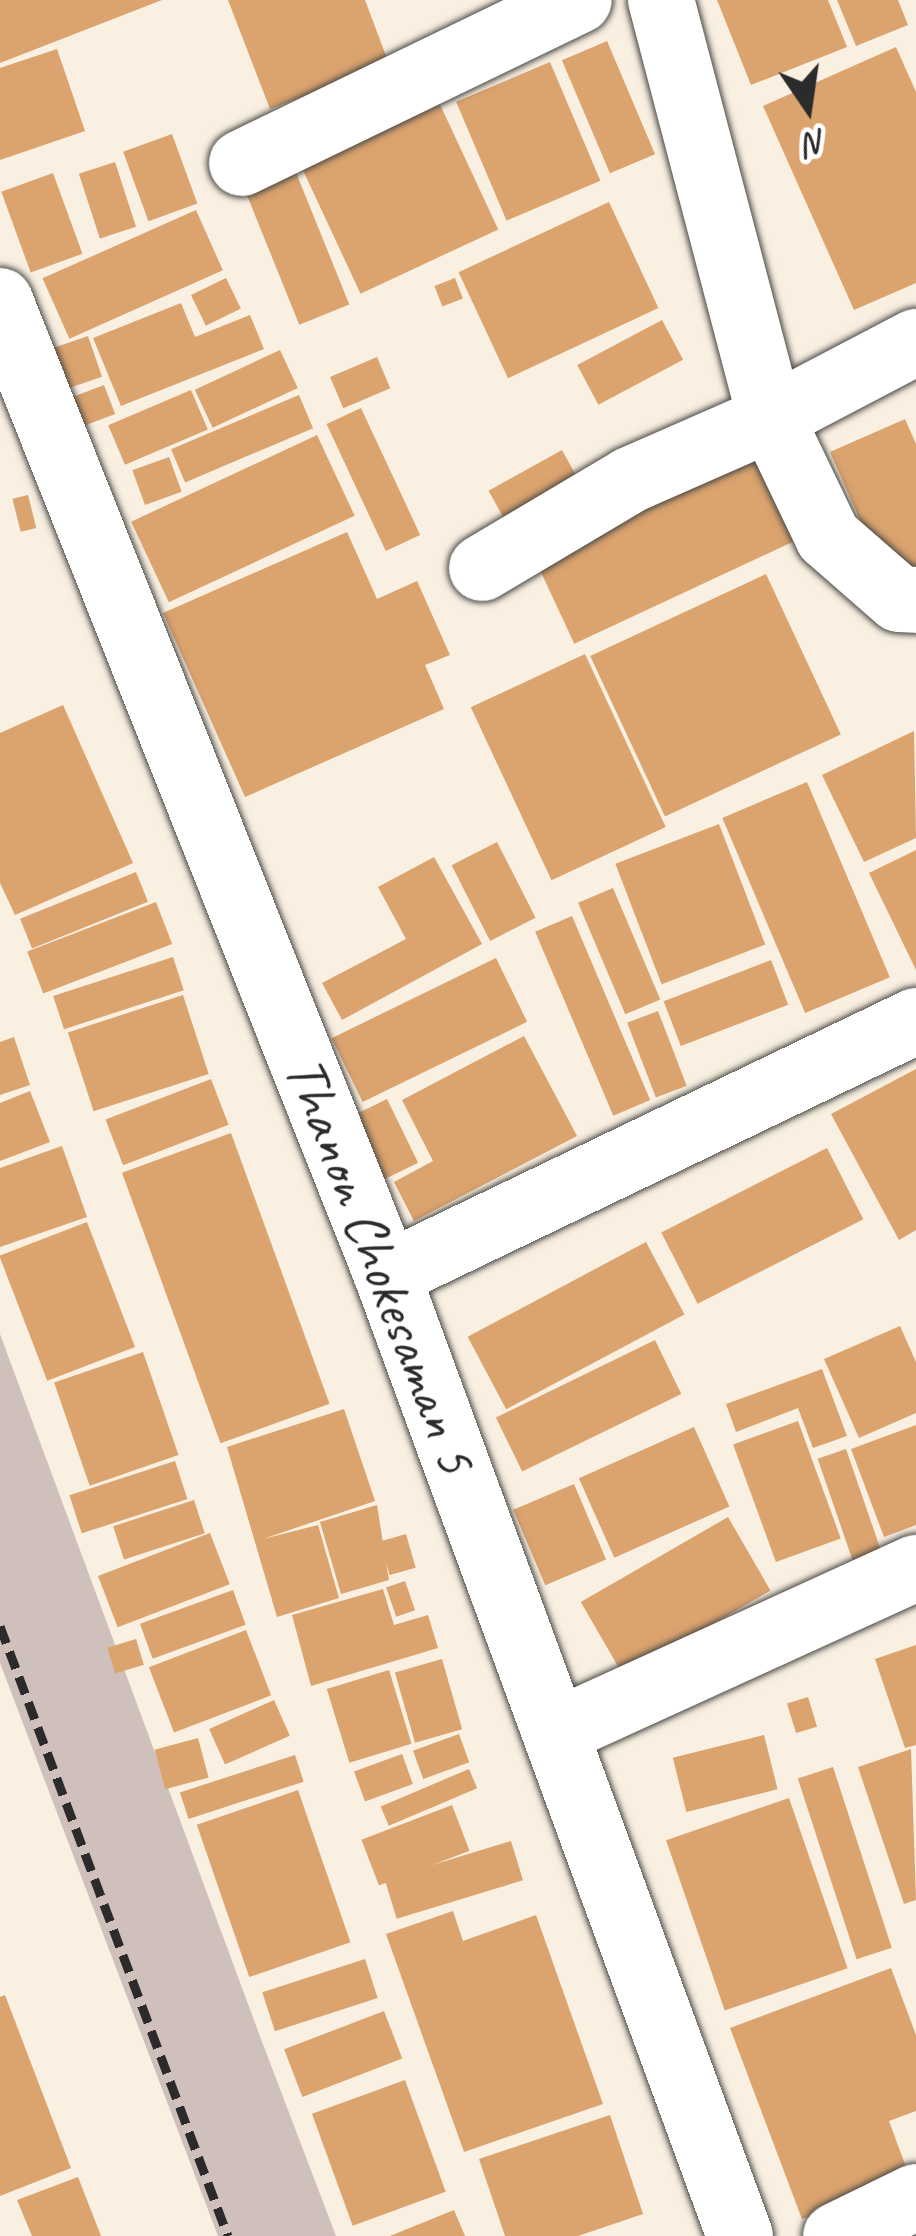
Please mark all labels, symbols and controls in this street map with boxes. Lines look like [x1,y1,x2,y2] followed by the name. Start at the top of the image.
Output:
[748,48,868,168] north arrow
[801,120,831,166] text: N
[269,1047,491,1483] street label: Thanon Chokesaman 5

